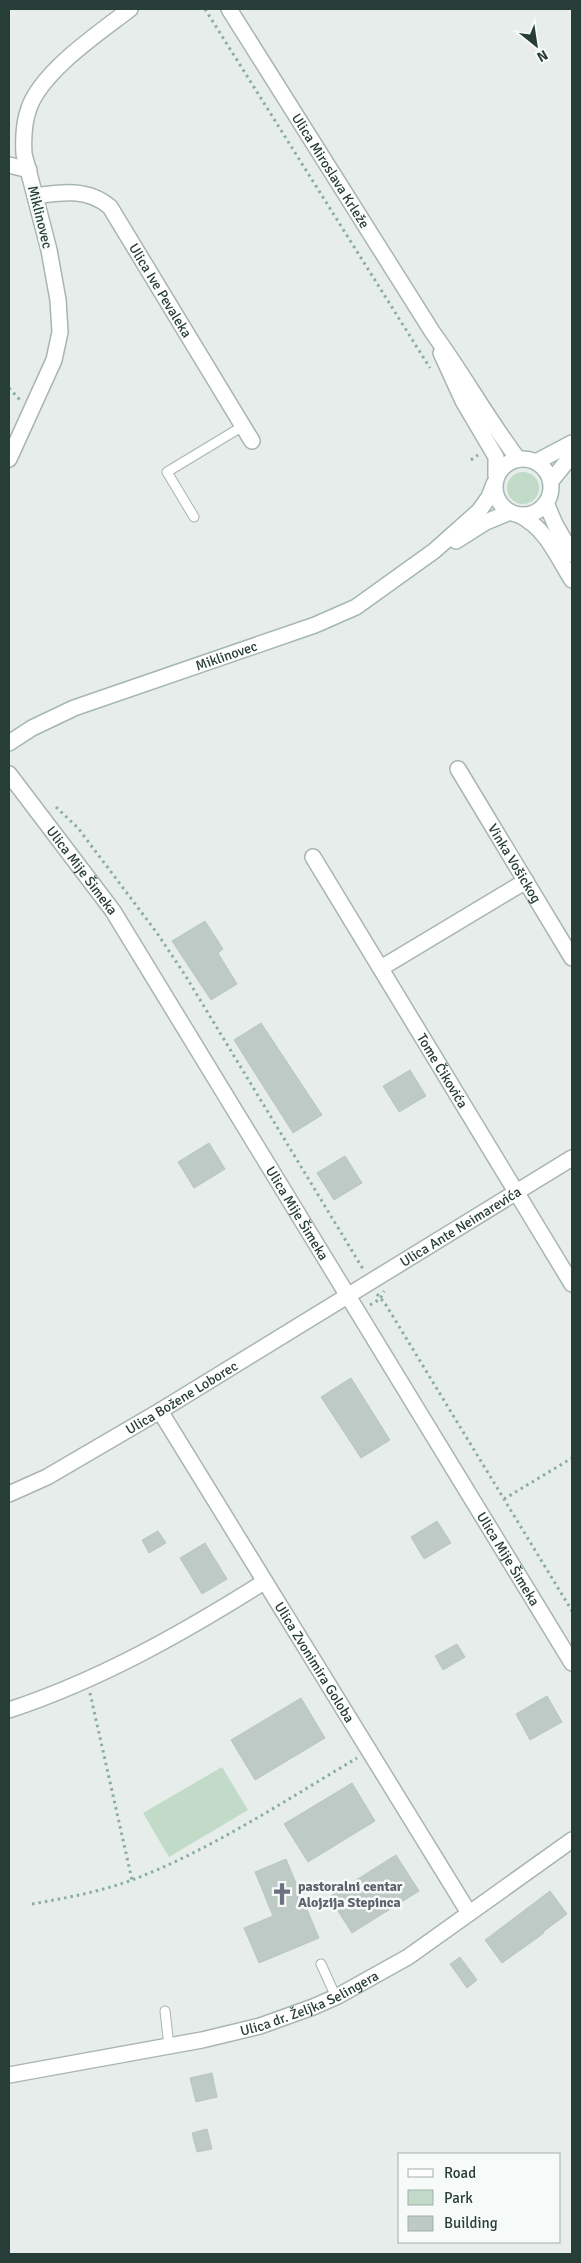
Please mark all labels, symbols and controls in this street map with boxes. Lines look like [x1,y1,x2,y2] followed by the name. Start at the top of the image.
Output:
[511,20,561,70] north arrow
[534,46,551,66] text: N
[288,110,373,231] street label: Ulica Miroslava Krleže
[24,184,56,251] street label: Miklinovec
[125,240,196,341] street label: Ulica Ive Pevaleka
[193,637,260,674] street label: Miklinovec
[484,821,545,906] street label: Vinka Vošickog
[43,823,121,918] street label: Ulica Mije Šimeka
[414,1030,472,1111] street label: Tome Čikovića
[262,1163,333,1263] street label: Ulica Mije Šimeka
[397,1183,524,1270] street label: Ulica Ante Neimarevića
[123,1357,241,1438] street label: Ulica Božene Loborec
[473,1509,544,1609] street label: Ulica Mije Šimeka
[271,1599,358,1726] street label: Ulica Zvonimira Goloba
[298,1878,403,1911] place label: pastoralni centar Alojzija Stepinca
[269,1881,295,1907] church icon: pastoralni centar Alojzija Stepinca
[238,1967,382,2039] street label: Ulica dr. Željka Selingera
[398,2153,561,2243] legend
[444,2164,476,2182] text: Road
[444,2189,473,2207] text: Park
[444,2214,498,2232] text: Building

